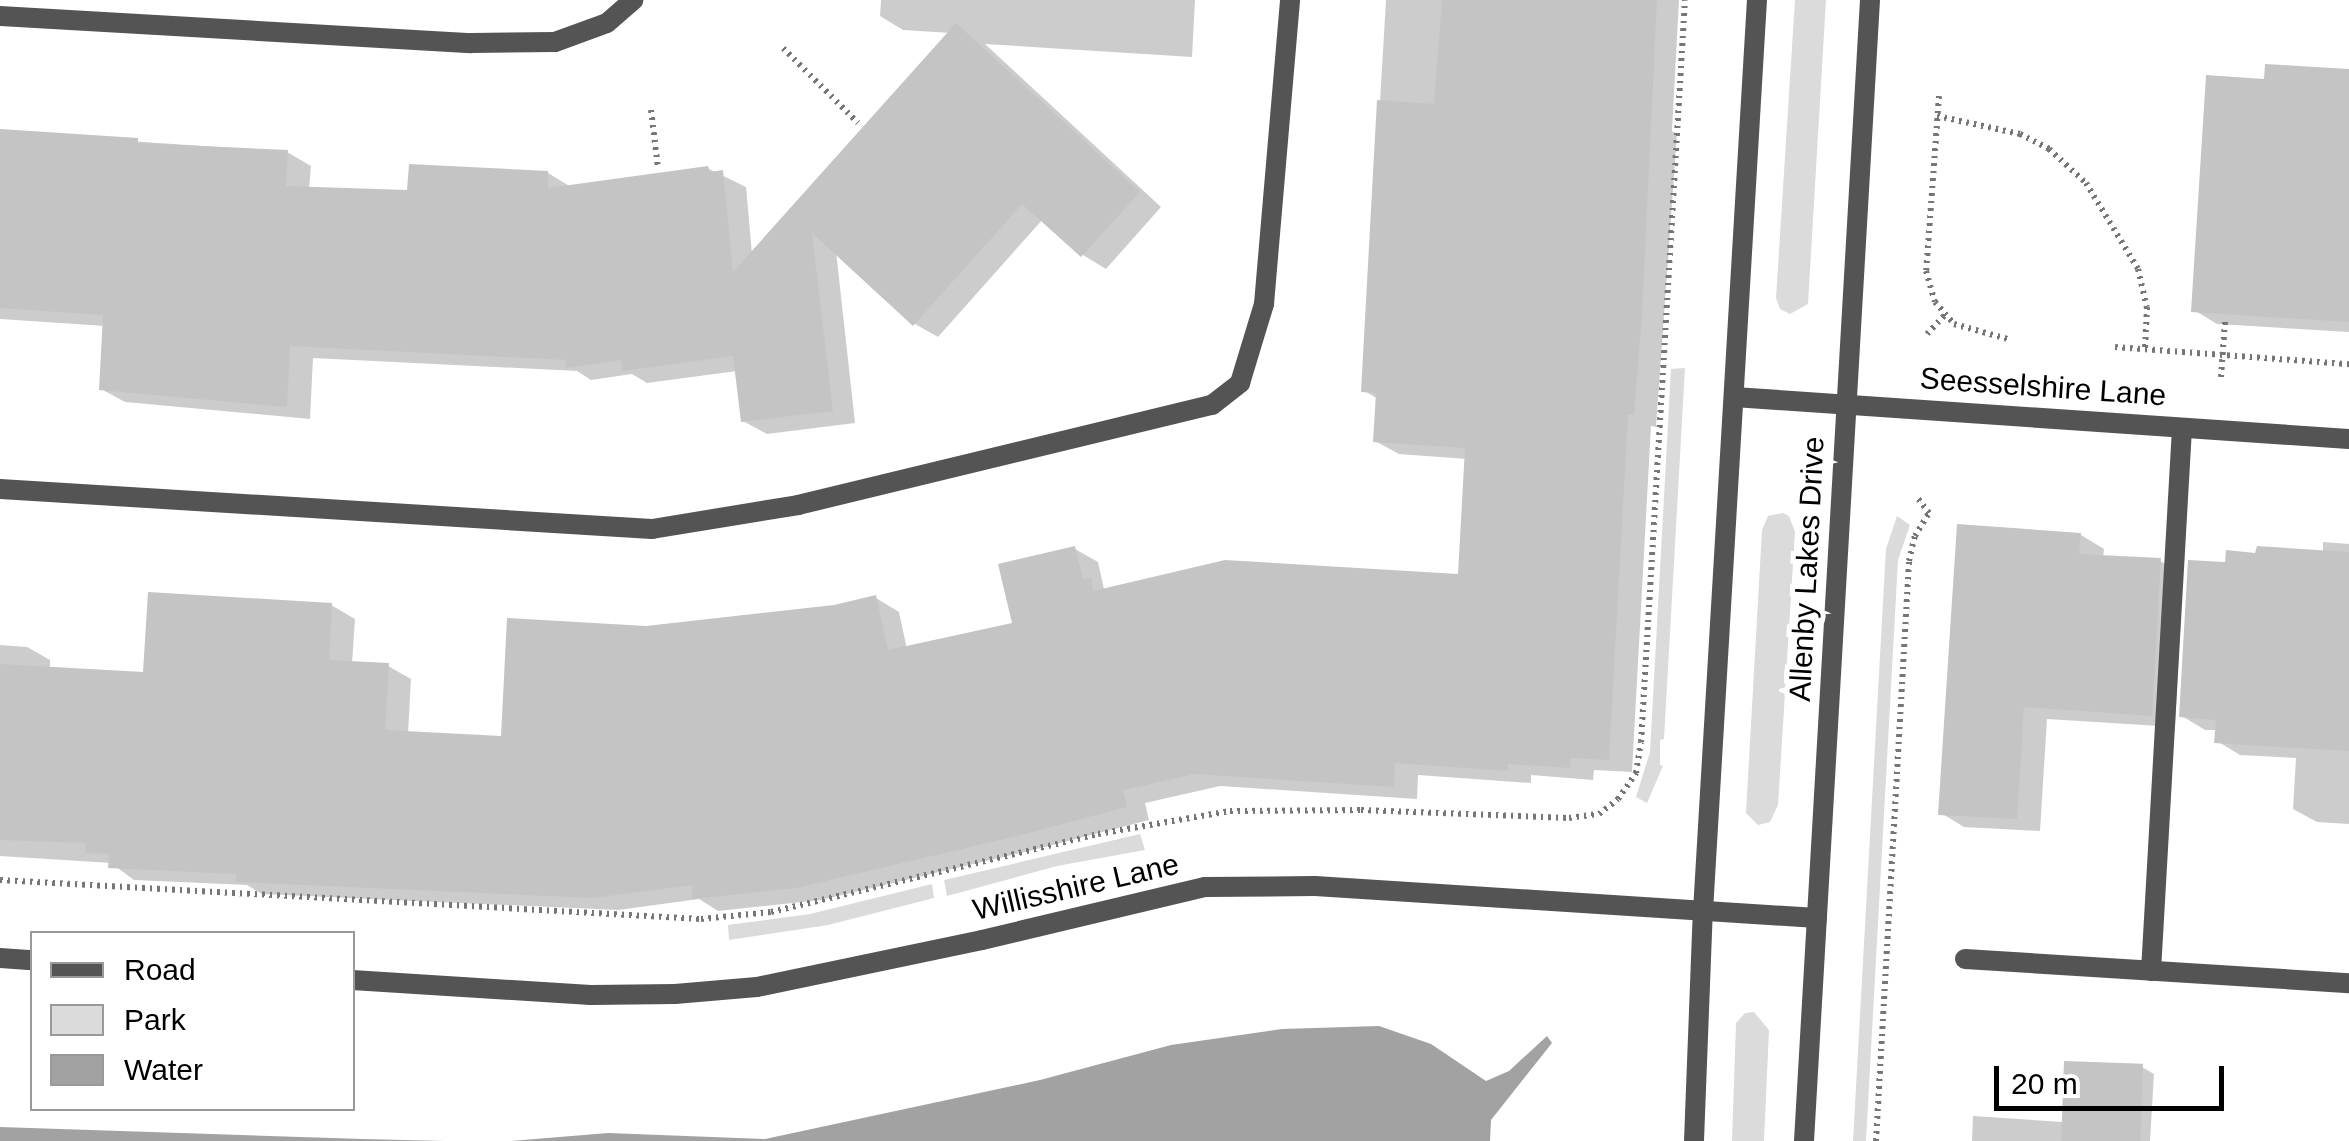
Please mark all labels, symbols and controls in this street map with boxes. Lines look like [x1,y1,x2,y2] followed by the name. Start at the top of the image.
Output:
[1919,360,2167,414] street label: Seesselshire Lane
[1782,436,1832,702] street label: Allenby Lakes Drive
[970,846,1182,928] street label: Willisshire Lane
[30,931,355,1111] legend
[124,953,196,986] text: Road
[124,1003,186,1036] text: Park
[1999,1046,2229,1108] scale bar
[124,1053,203,1086] text: Water
[2011,1067,2078,1100] text: 20 m

